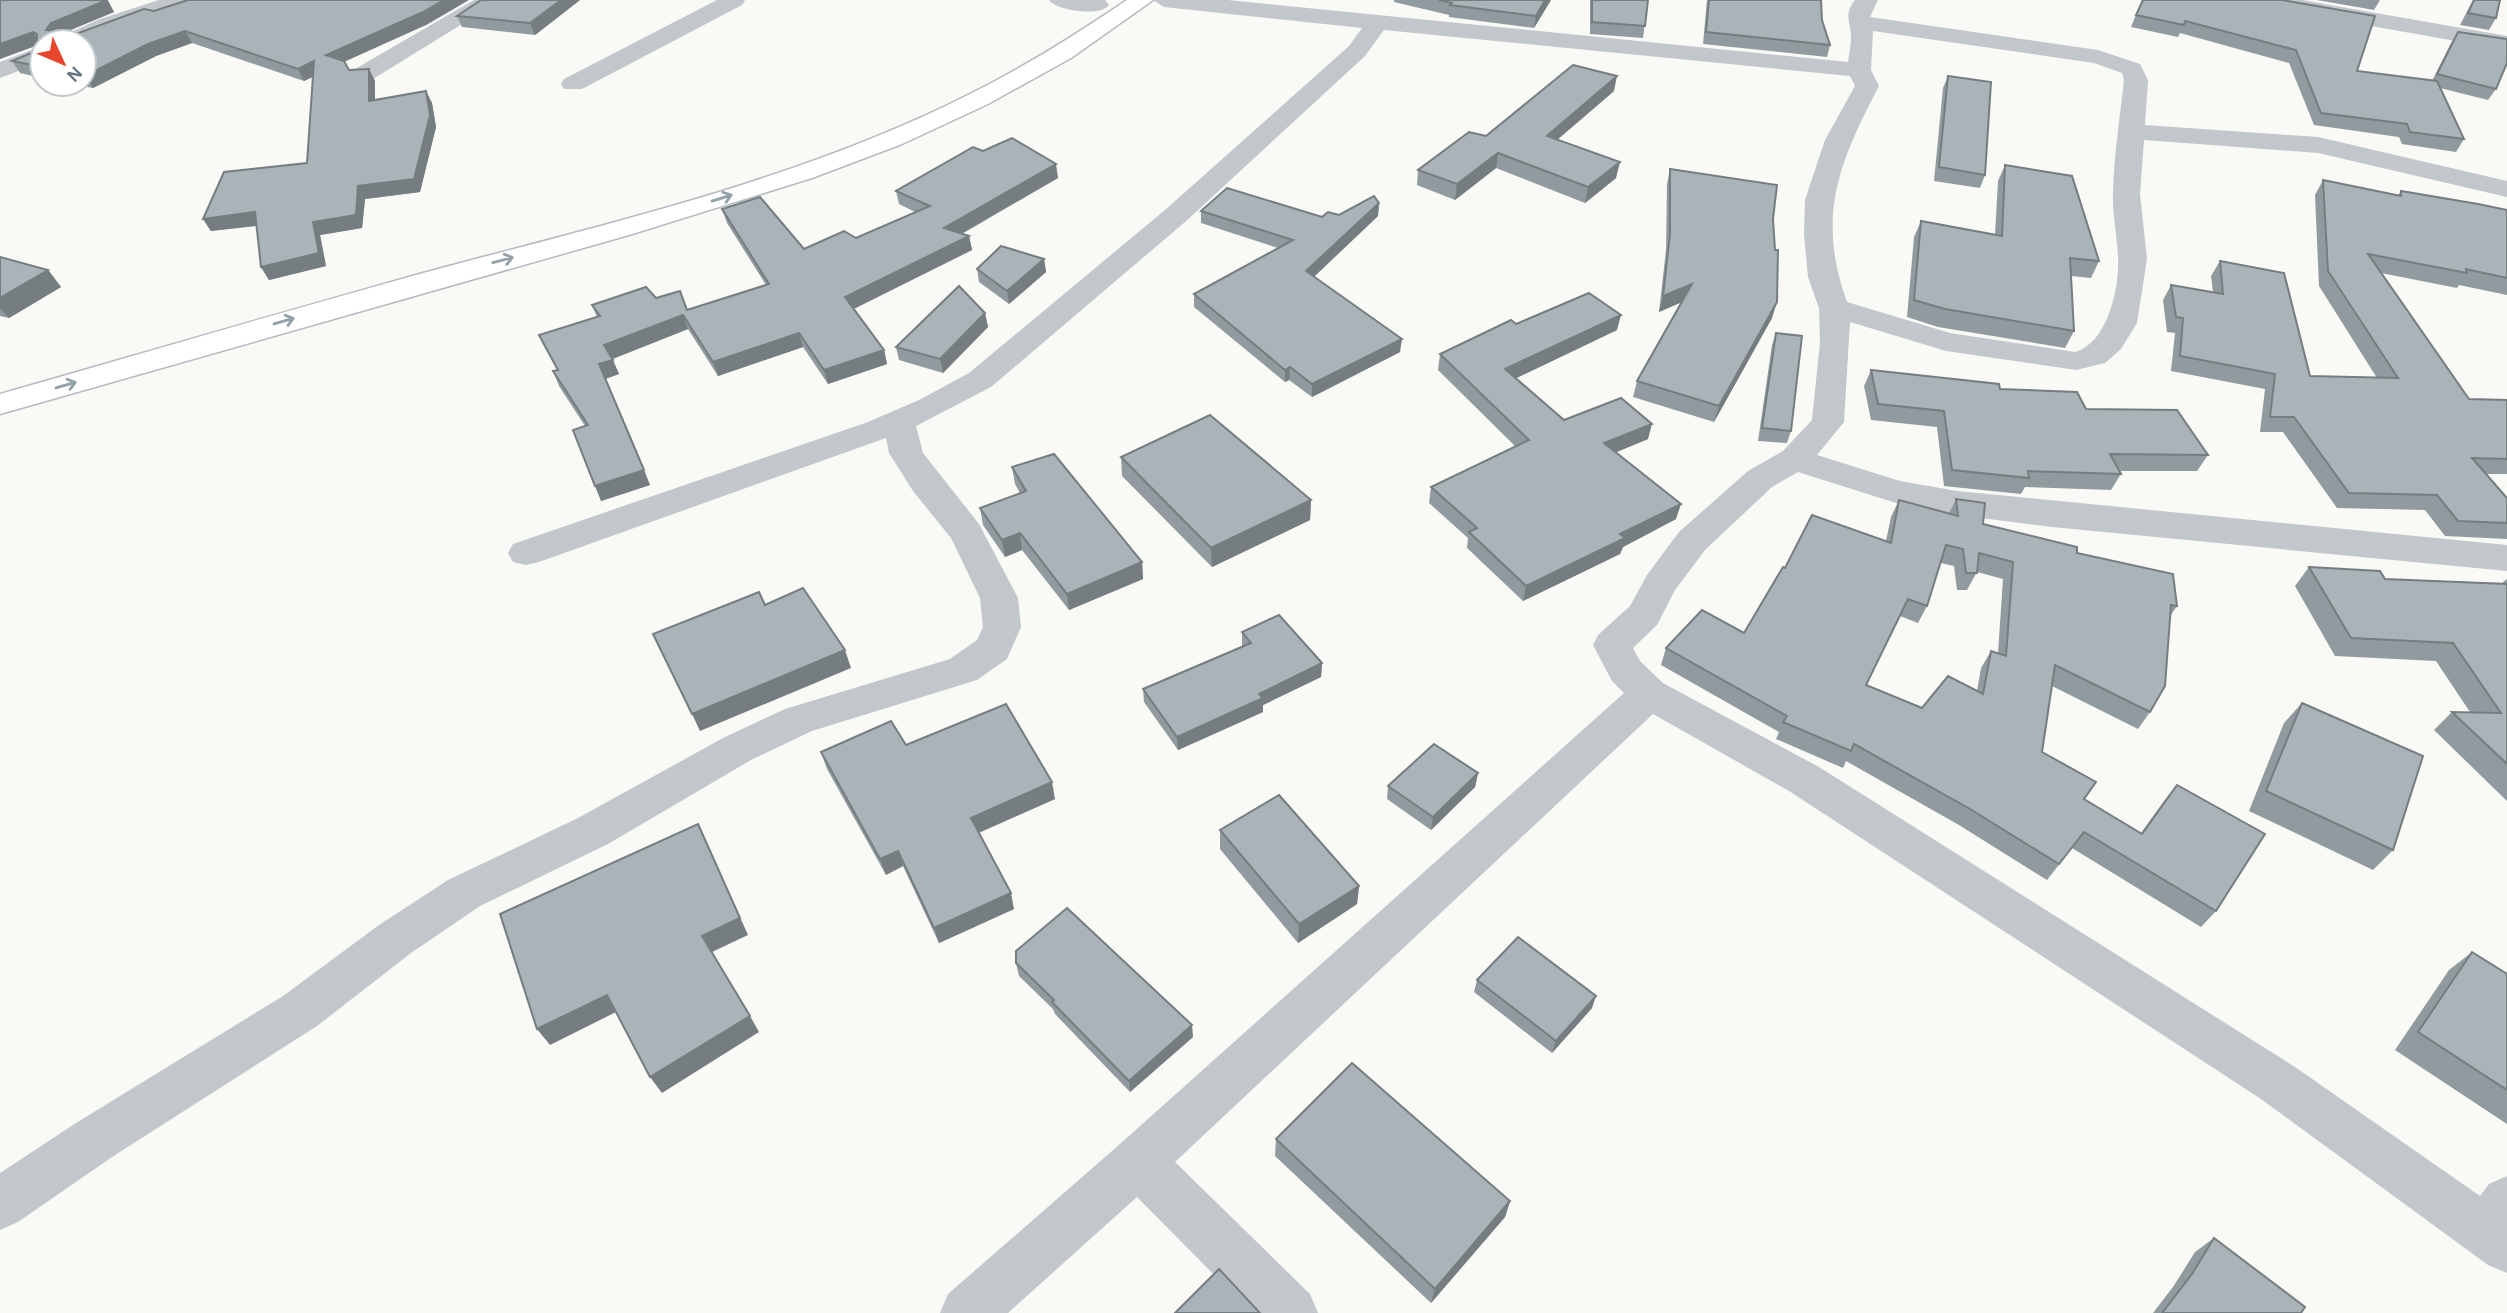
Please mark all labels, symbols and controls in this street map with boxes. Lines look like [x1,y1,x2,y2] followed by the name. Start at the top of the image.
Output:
[28,28,98,98] north arrow
[63,62,86,85] text: N
[711,191,733,204] one-way arrow
[491,253,514,266] one-way arrow
[272,314,295,327] one-way arrow
[54,378,76,391] one-way arrow

